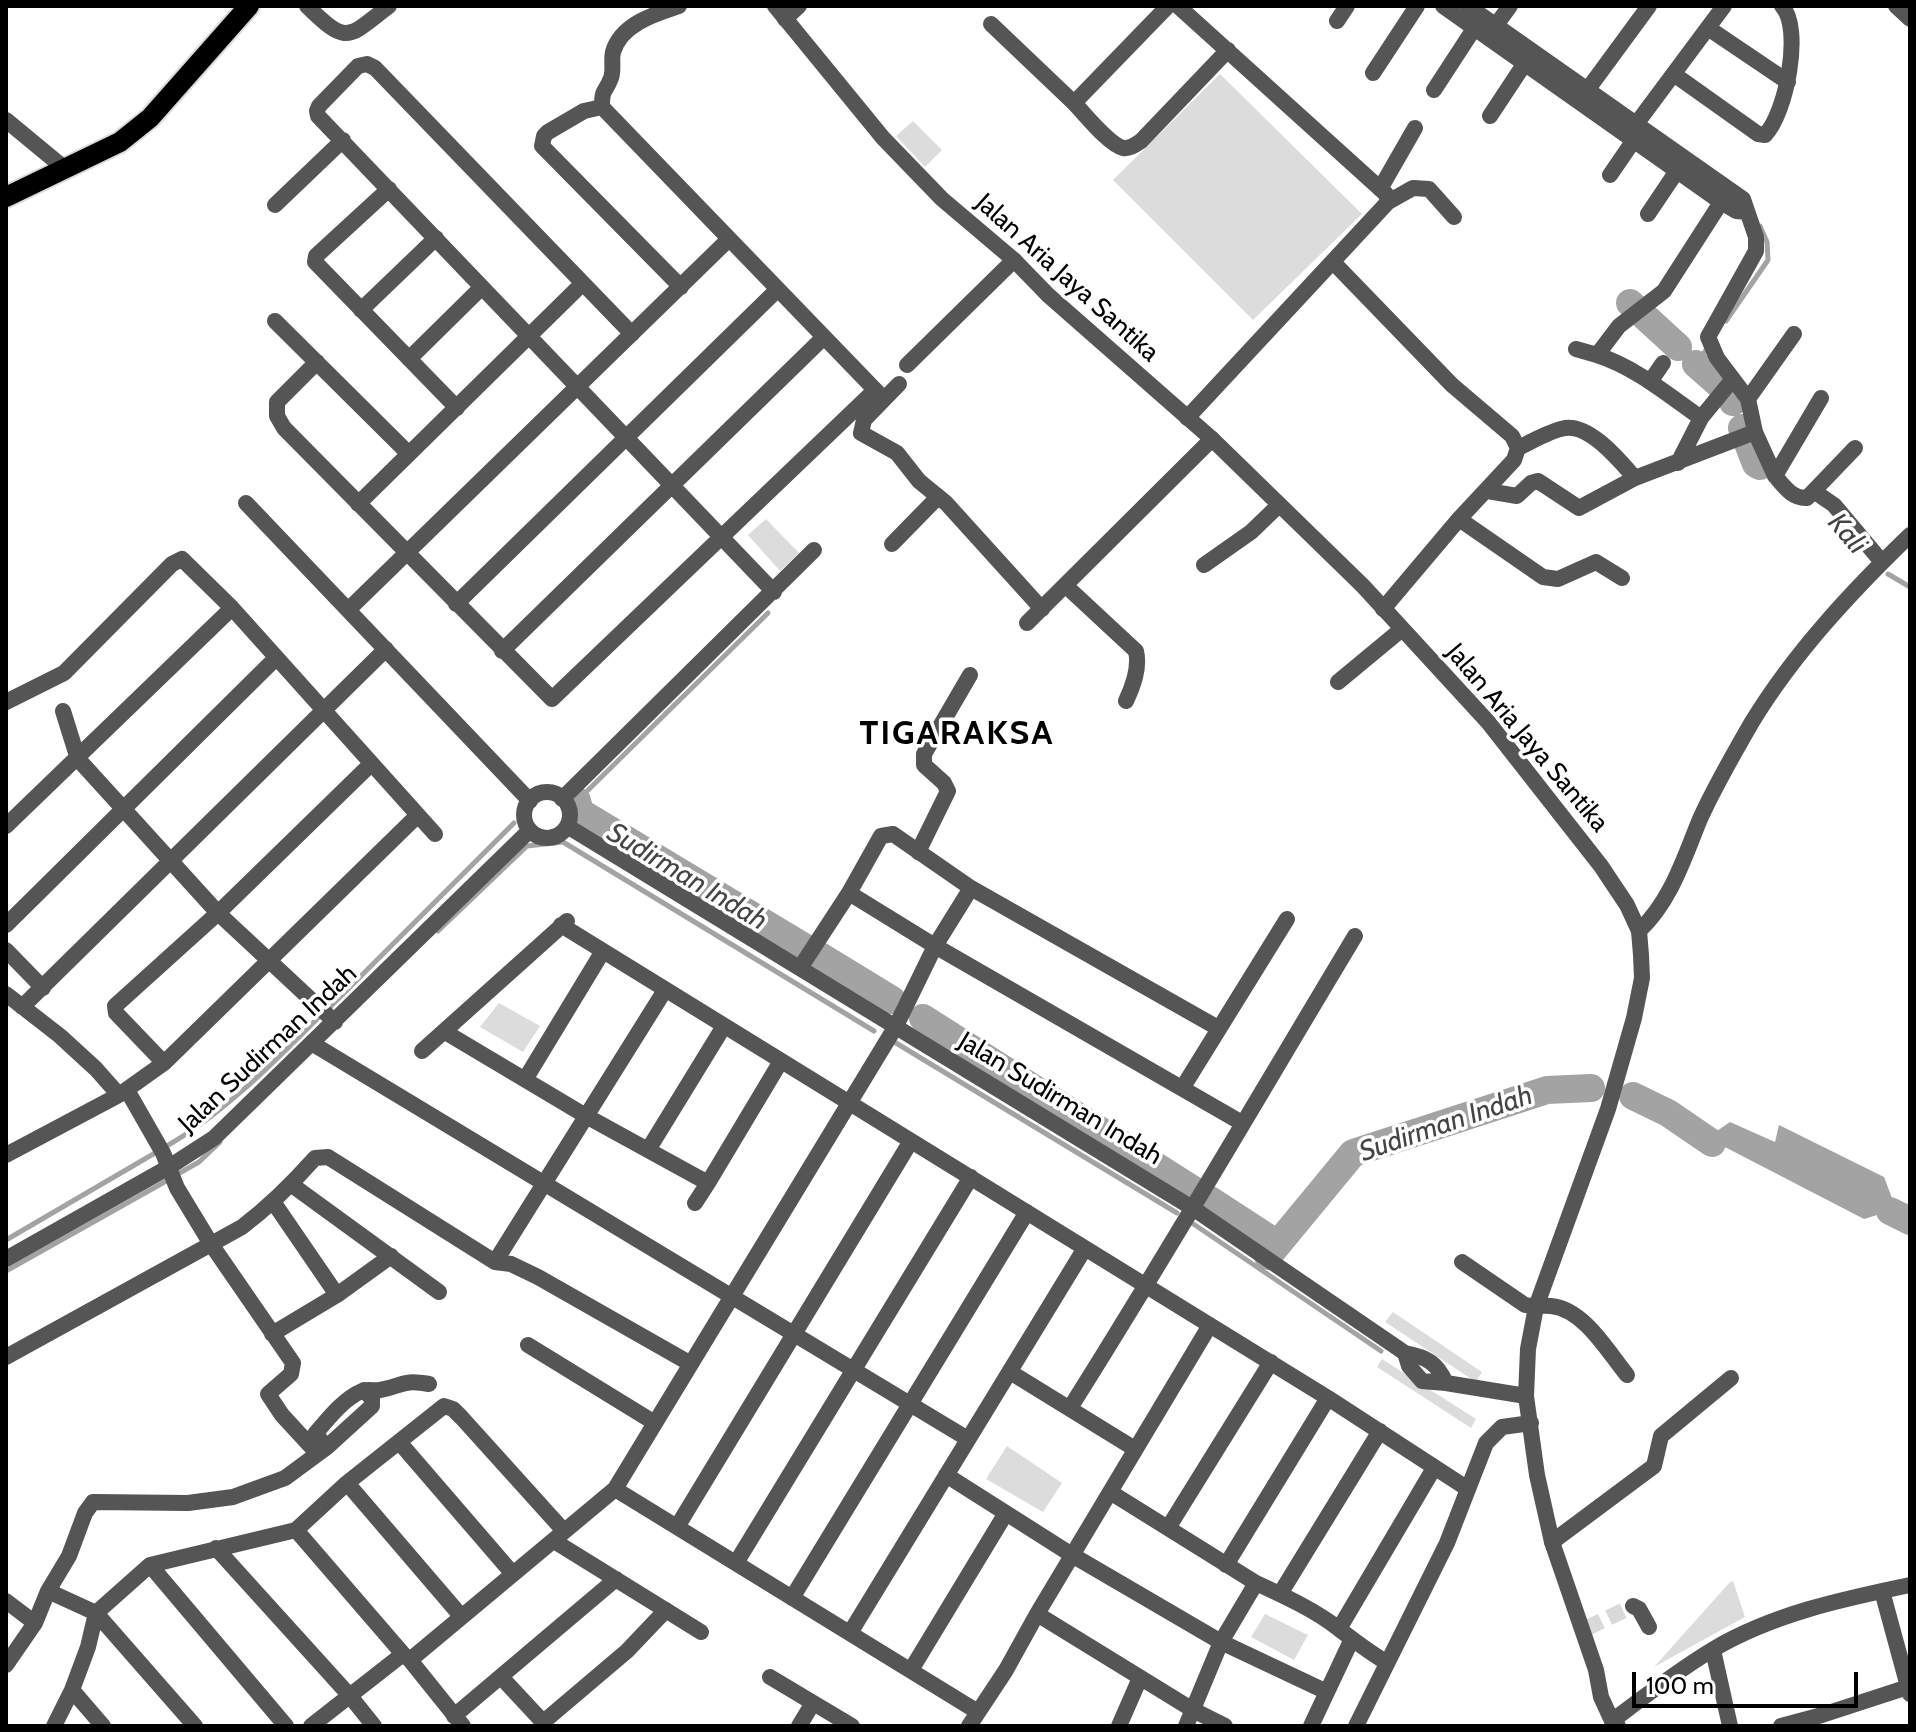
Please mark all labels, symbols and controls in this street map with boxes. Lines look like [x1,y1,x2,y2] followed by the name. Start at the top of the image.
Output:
[969,188,1165,368] street label: Jalan Aria Jaya Santika
[1820,507,1874,561] water label: Kali
[1439,638,1615,838] street label: Jalan Aria Jaya Santika
[860,714,1054,754] district label: TIGARAKSA
[601,816,773,938] water label: Sudirman Indah
[172,958,364,1140] street label: Jalan Sudirman Indah
[952,1026,1168,1172] street label: Jalan Sudirman Indah
[1355,1079,1537,1169] water label: Sudirman Indah
[1636,1656,1862,1706] scale bar
[1646,1671,1714,1700] text: 100 m

